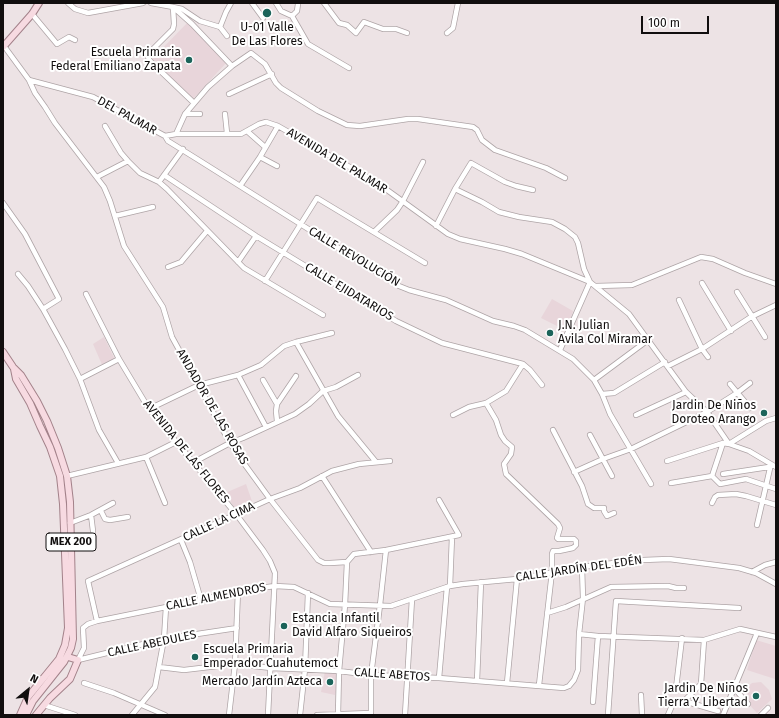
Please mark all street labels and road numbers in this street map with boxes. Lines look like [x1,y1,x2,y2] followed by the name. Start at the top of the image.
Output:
[95,94,159,138] street label: DEL PALMAR
[284,125,390,197] street label: AVENIDA DEL PALMAR
[306,224,402,290] street label: CALLE REVOLUCIÓN
[302,260,396,324] street label: CALLE EJIDATARIOS
[173,347,251,467] street label: ANDADOR DE LAS ROSAS
[140,397,232,507] street label: AVENIDA DE LAS FLORES
[181,499,257,545] street label: CALLE LA CIMA
[46,533,96,551] road number: MEX 200
[515,553,643,585] street label: CALLE JARDÍN DEL EDÉN
[165,580,267,614] street label: CALLE ALMENDROS
[106,628,198,660] street label: CALLE ABEDULES
[353,665,431,685] street label: CALLE ABETOS

